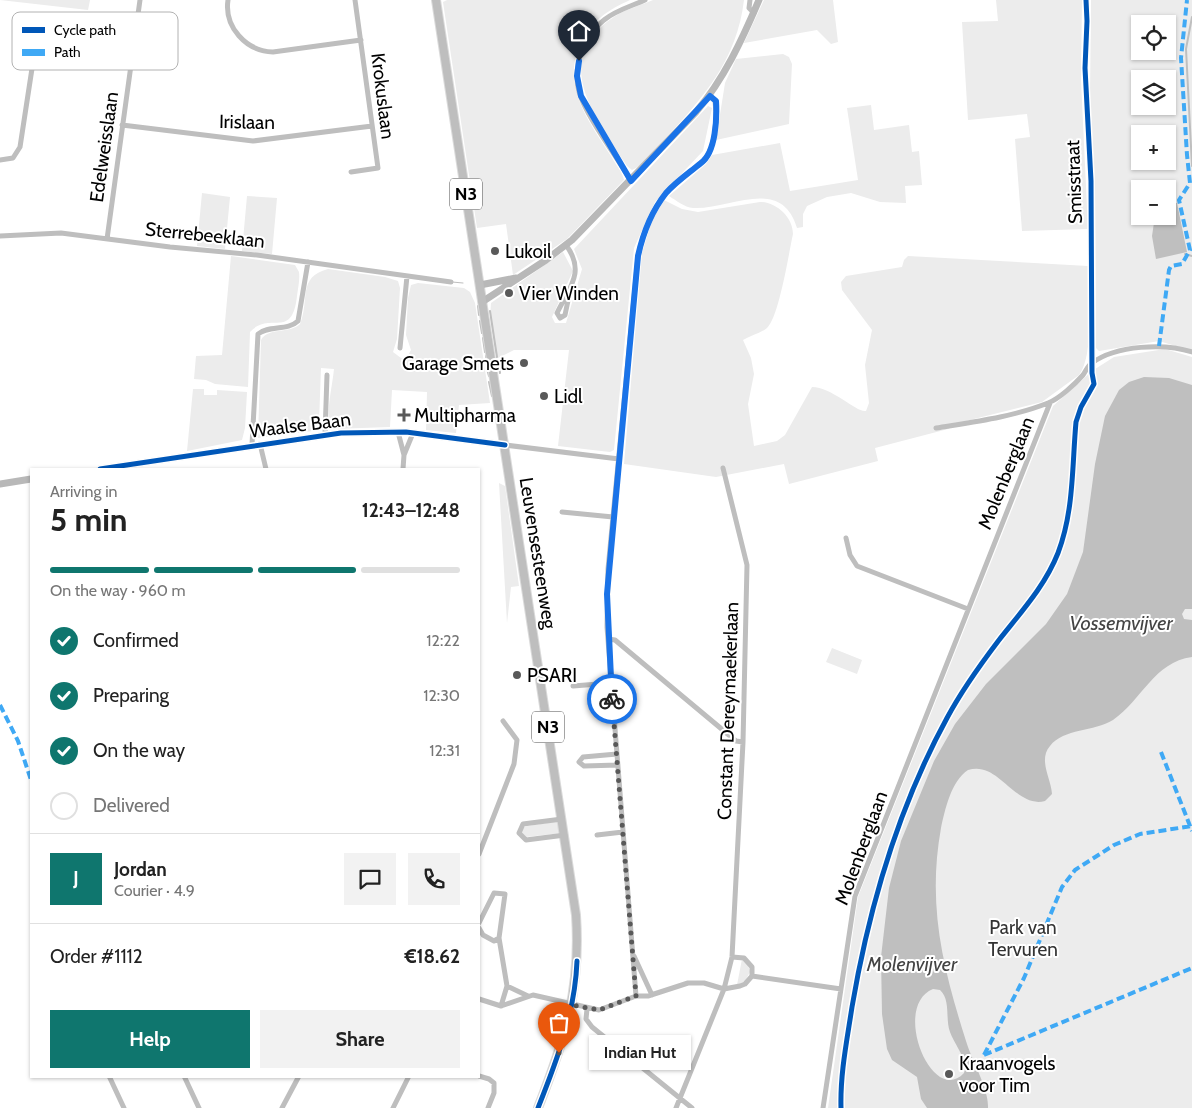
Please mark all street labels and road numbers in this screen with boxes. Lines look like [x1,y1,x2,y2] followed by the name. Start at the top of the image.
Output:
[366,52,400,140] street label: Krokuslaan
[85,90,123,204] street label: Edelweisslaan
[219,110,275,134] street label: Irislaan
[1061,139,1087,224] street label: Smisstraat
[450,178,482,210] road number: N3
[144,217,266,253] street label: Sterrebeeklaan
[248,407,352,443] street label: Waalse Baan
[973,413,1039,533] street label: Molenberglaan
[515,476,561,631] street label: Leuvensesteenweg
[713,602,743,820] street label: Constant Dereymaekerlaan
[532,712,564,742] road number: N3
[830,788,892,908] street label: Molenberglaan

